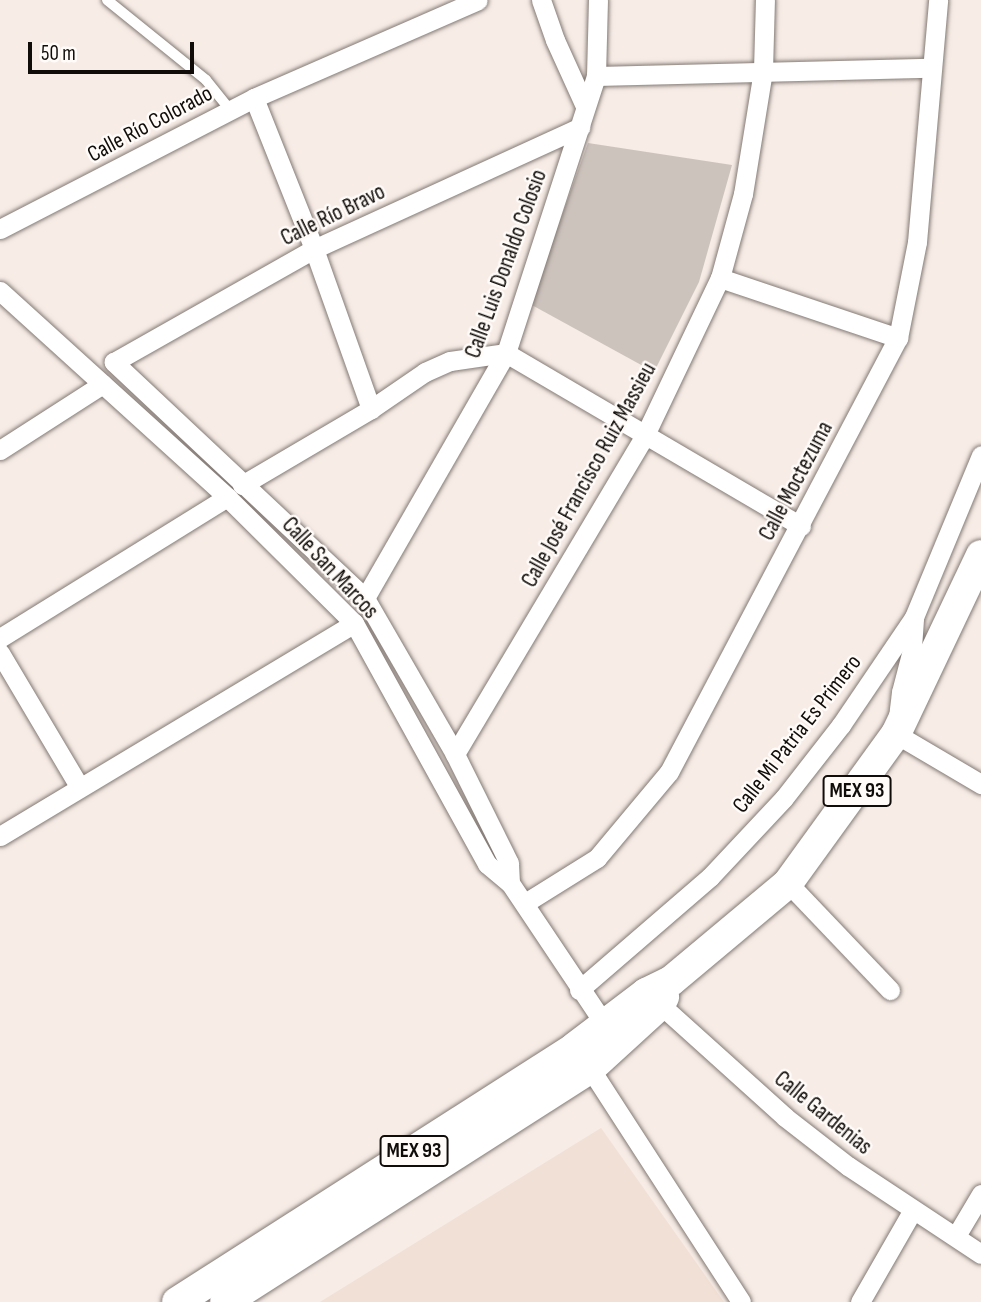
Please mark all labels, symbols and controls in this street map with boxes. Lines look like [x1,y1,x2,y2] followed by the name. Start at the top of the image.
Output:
[32,28,198,72] scale bar
[41,41,76,66] text: 50 m
[83,79,217,169] street label: Calle Río Colorado
[459,166,553,362] street label: Calle Luis Donaldo Colosio
[276,178,390,252] street label: Calle Río Bravo
[516,358,662,592] street label: Calle José Francisco Ruiz Massieu
[753,417,839,545] street label: Calle Moctezuma
[276,511,384,625] street label: Calle San Marcos
[727,649,867,819] street label: Calle Mi Patria Es Primero
[822,774,892,808] road number: MEX 93
[769,1065,877,1161] street label: Calle Gardenias
[379,1134,449,1168] road number: MEX 93

